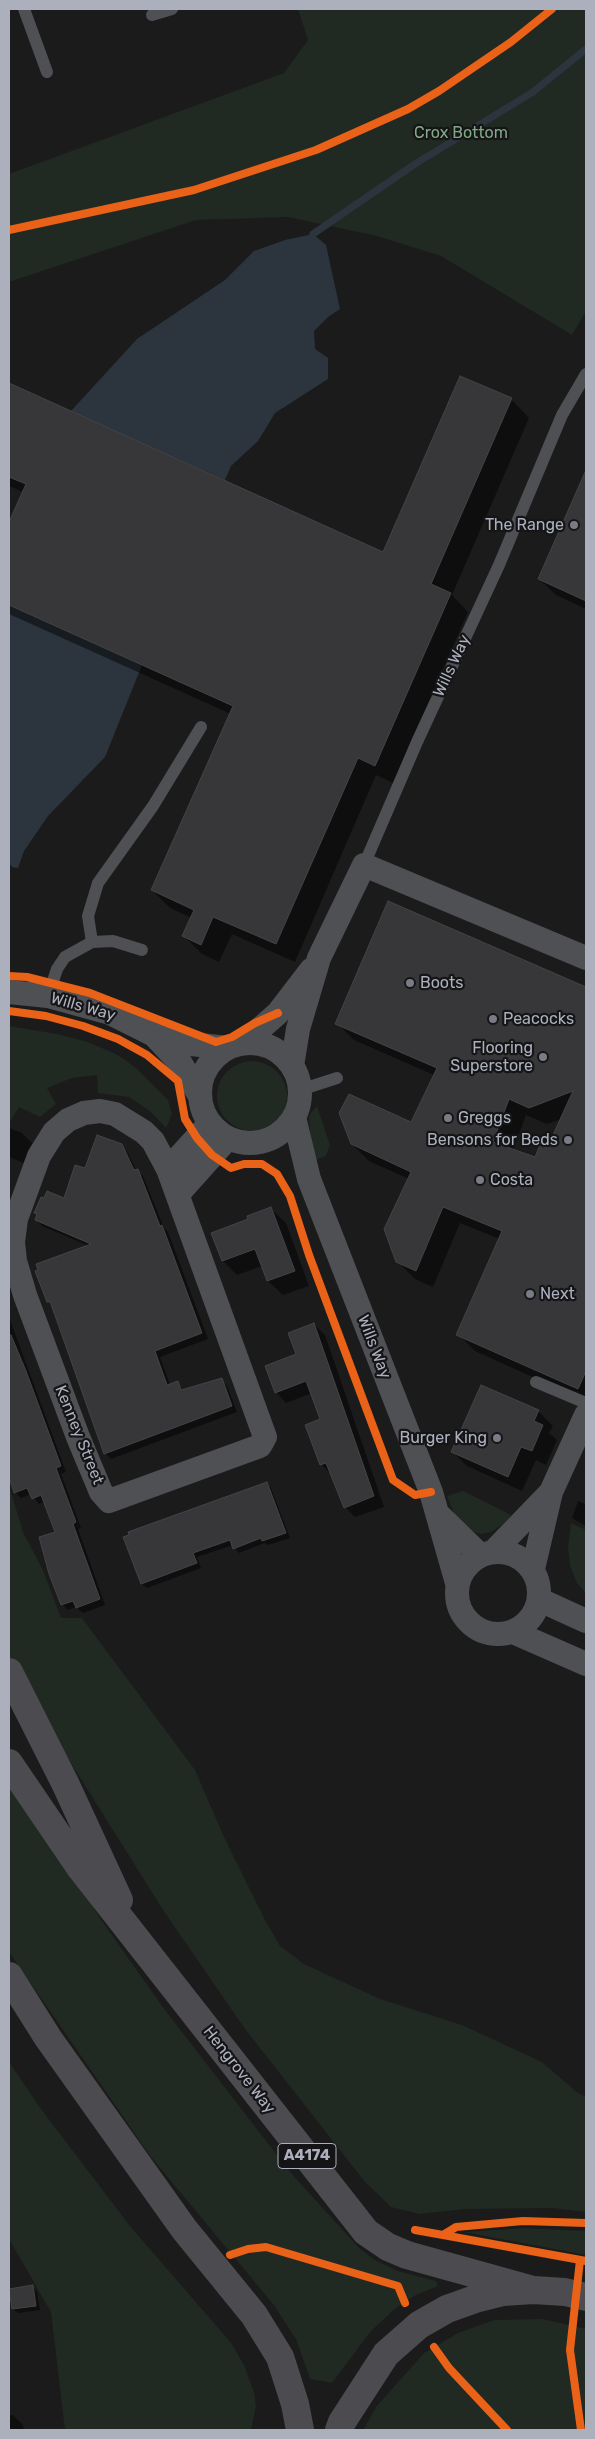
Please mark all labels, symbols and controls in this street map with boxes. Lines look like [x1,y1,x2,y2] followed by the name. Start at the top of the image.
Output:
[414,123,508,143] park label: Crox Bottom
[485,515,564,535] place label: The Range
[568,519,580,531] marker: The Range
[429,632,475,700] street label: Wills Way
[420,973,463,993] place label: Boots
[404,977,416,989] marker: Boots
[48,989,118,1025] street label: Wills Way
[503,1009,574,1029] place label: Peacocks
[487,1013,499,1025] marker: Peacocks
[450,1038,533,1076] place label: Flooring Superstore
[537,1051,549,1063] marker: Flooring Superstore
[458,1108,511,1128] place label: Greggs
[442,1112,454,1124] marker: Greggs
[427,1130,558,1150] place label: Bensons for Beds
[562,1134,574,1146] marker: Bensons for Beds
[490,1170,533,1190] place label: Costa
[474,1174,486,1186] marker: Costa
[540,1284,575,1304] place label: Next
[524,1288,536,1300] marker: Next
[353,1313,395,1381] street label: Wills Way
[50,1383,108,1487] street label: Kenney Street
[400,1428,487,1448] place label: Burger King
[491,1432,503,1444] marker: Burger King
[199,2022,279,2118] street label: Hengrove Way
[278,2144,336,2168] road number: A4174

